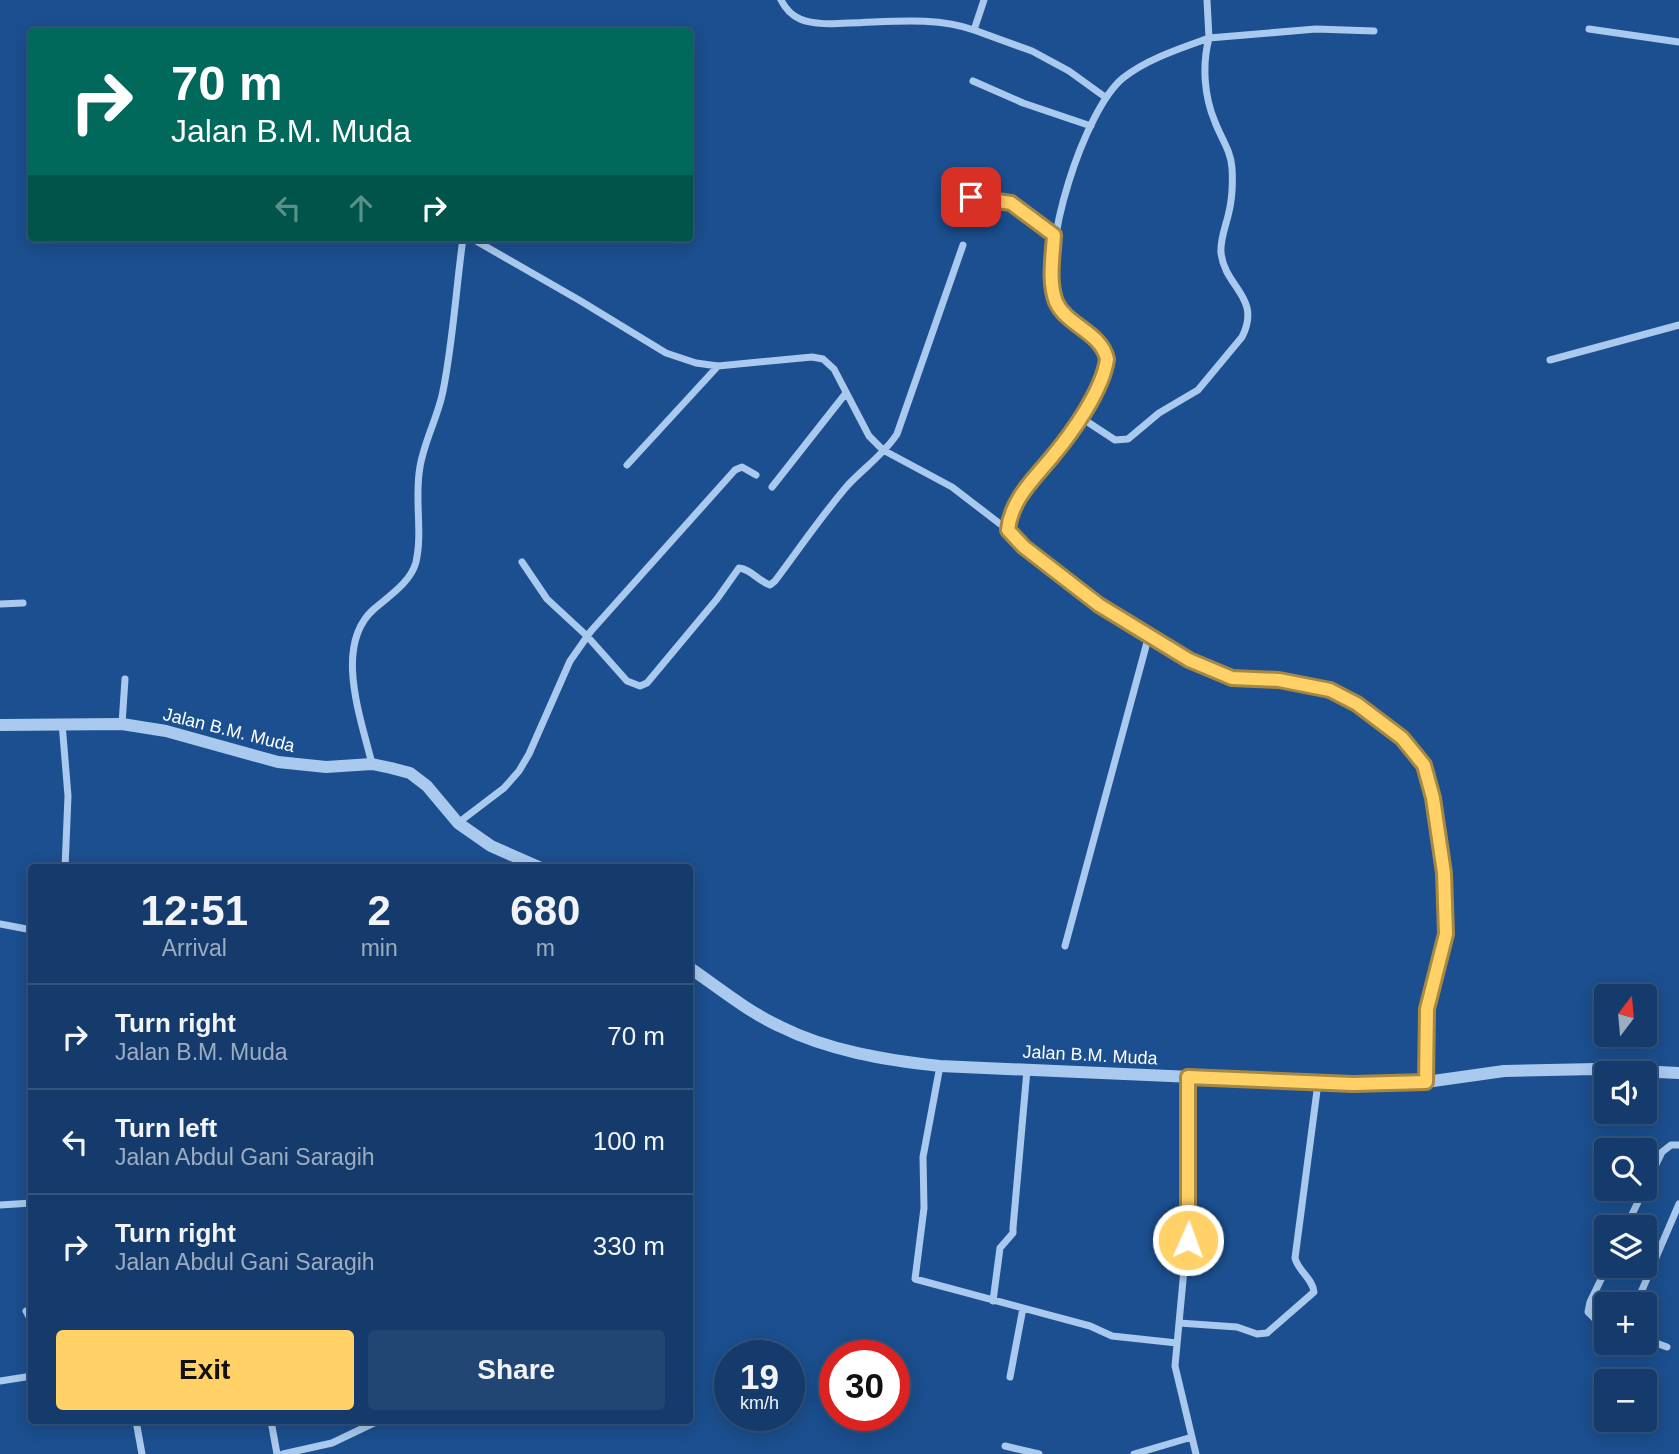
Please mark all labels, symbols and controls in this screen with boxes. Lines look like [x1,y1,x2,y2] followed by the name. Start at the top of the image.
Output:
[56,56,147,147] icon: right
[171,56,283,110] text: 70 m
[171,113,411,149] text: Jalan B.M. Muda
[941,167,1001,227] pin
[952,178,990,216] icon: arrive
[269,189,307,227] icon: left
[342,189,380,227] icon: ahead
[415,189,453,227] icon: right
[161,704,298,756] street label: Jalan B.M. Muda
[141,887,248,934] text: 12:51
[367,887,391,934] text: 2
[510,887,580,934] text: 680
[162,935,227,961] text: Arrival
[361,935,398,961] text: min
[536,935,555,961] text: m
[1594,984,1657,1046] north arrow
[1594,984,1657,1432] map controls
[115,1008,236,1038] text: Turn right
[56,1018,94,1056] icon: right
[607,1021,665,1051] text: 70 m
[115,1039,288,1065] text: Jalan B.M. Muda
[1022,1041,1159,1069] street label: Jalan B.M. Muda
[1594,1061,1657,1124] button: sound
[115,1113,217,1143] text: Turn left
[56,1123,94,1161] icon: left
[593,1126,665,1156] text: 100 m
[1594,1138,1657,1201] button: search
[115,1144,375,1170] text: Jalan Abdul Gani Saragih
[1151,1203,1225,1277] position arrow
[1594,1215,1657,1278] button: layers
[115,1218,236,1248] text: Turn right
[56,1228,94,1266] icon: right
[593,1231,665,1261] text: 330 m
[115,1249,375,1275] text: Jalan Abdul Gani Saragih
[1594,1292,1657,1355] button: +
[56,1330,354,1410] button: Exit
[368,1330,665,1410] button: Share
[819,1340,910,1431] speed limit sign: 30
[740,1357,779,1396] text: 19
[1594,1369,1657,1432] button: −
[740,1393,779,1413] text: km/h

